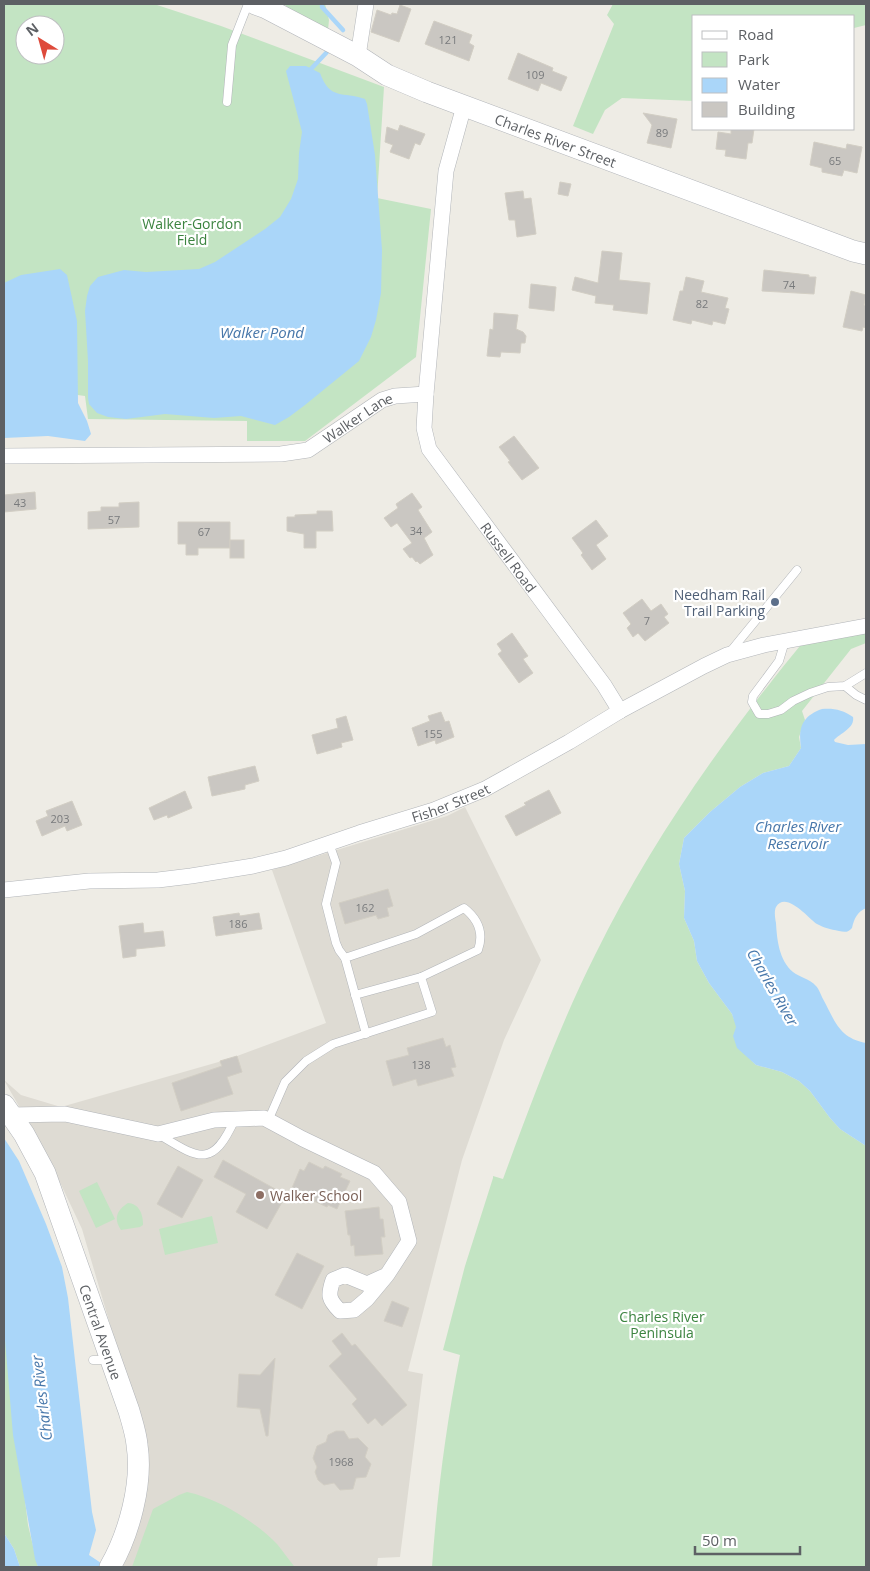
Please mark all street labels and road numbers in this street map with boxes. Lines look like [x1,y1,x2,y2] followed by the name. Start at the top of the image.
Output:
[492,109,619,171] street label: Charles River Street
[319,388,395,447] street label: Walker Lane
[477,518,541,596] street label: Russell Road
[409,779,493,826] street label: Fisher Street
[76,1282,127,1382] street label: Central Avenue

